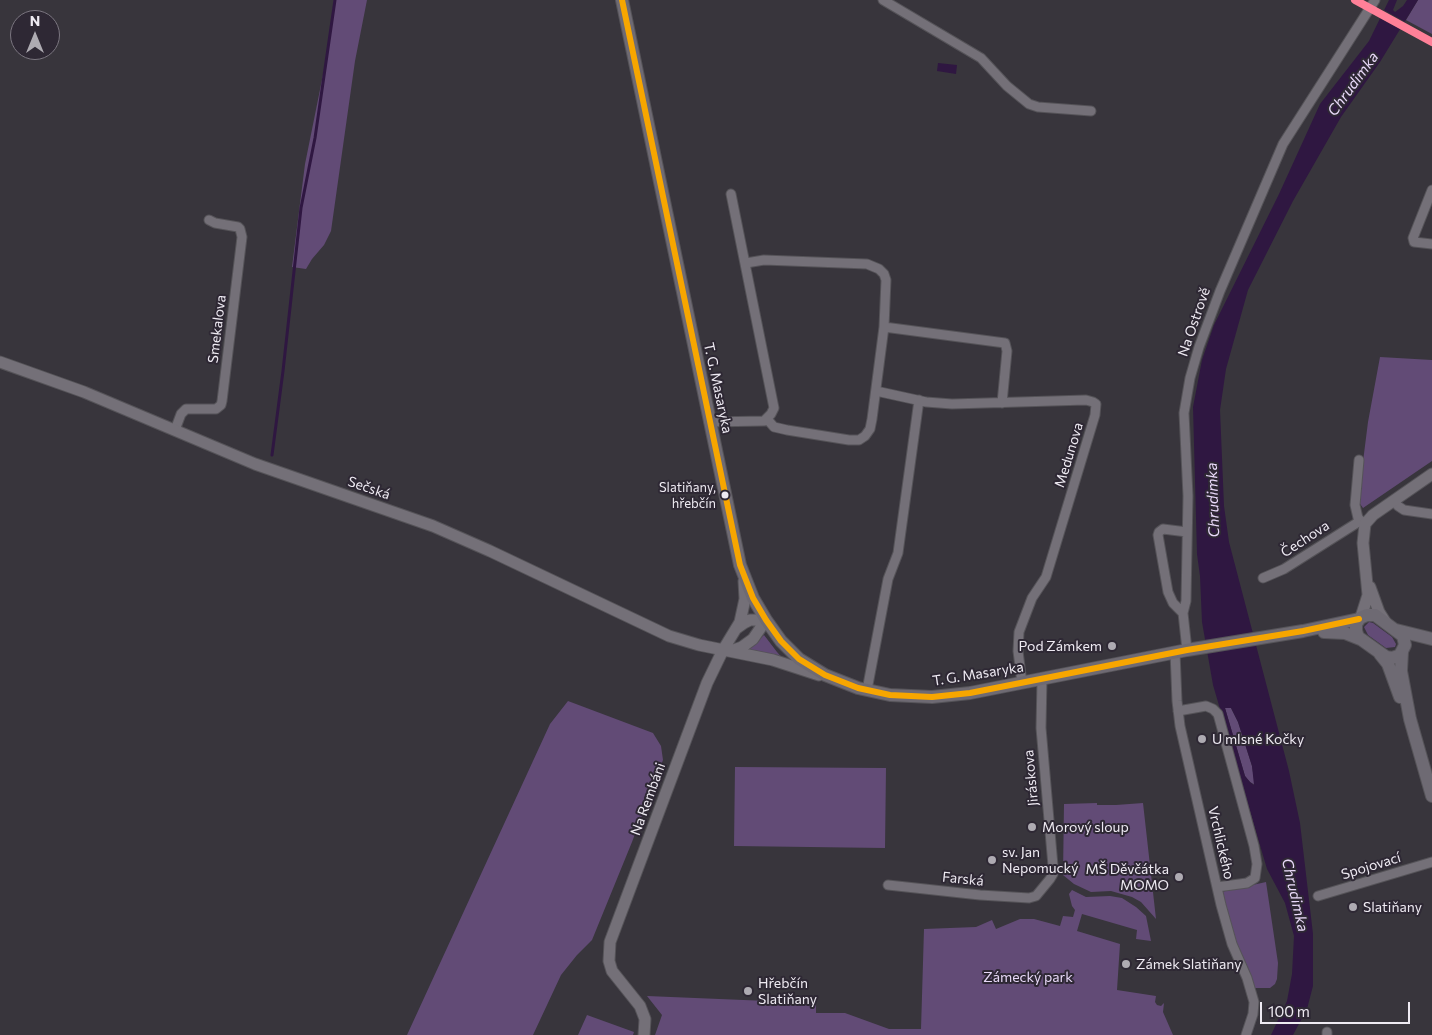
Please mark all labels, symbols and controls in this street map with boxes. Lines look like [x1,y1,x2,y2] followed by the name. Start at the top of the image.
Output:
[10,10,60,60] north arrow
[30,12,40,29] text: N
[1324,48,1382,120] water label: Chrudimka
[1174,285,1214,359] street label: Na Ostrově
[204,294,230,364] street label: Smekalova
[700,341,736,435] street label: T. G. Masaryka
[1051,420,1087,490] street label: Medunova
[1203,462,1223,538] water label: Chrudimka
[346,473,392,503] street label: Sečská
[659,480,716,511] place label: Slatiňany, hřebčín
[720,490,730,500] marker: Slatiňany, hřebčín
[1278,517,1332,561] street label: Čechova
[1019,638,1102,654] place label: Pod Zámkem
[1106,640,1118,652] marker: Pod Zámkem
[931,658,1025,690] street label: T. G. Masaryka
[1212,731,1304,747] place label: U mlsné Kočky
[1196,733,1208,745] marker: U mlsné Kočky
[1020,749,1042,807] street label: Jiráskova
[627,760,669,838] street label: Na Rembáni
[1204,805,1238,881] street label: Vrchlického
[1042,819,1129,835] place label: Morový sloup
[1026,821,1038,833] marker: Morový sloup
[1002,844,1078,876] place label: sv. Jan Nepomucký
[1339,849,1403,883] street label: Spojovací
[986,854,998,866] marker: sv. Jan Nepomucký
[1278,857,1312,933] water label: Chrudimka
[1085,861,1169,894] place label: MŠ Děvčátka MOMO
[941,868,985,890] street label: Farská
[1173,871,1185,883] marker: MŠ Děvčátka MOMO
[1363,899,1422,915] place label: Slatiňany
[1347,901,1359,913] marker: Slatiňany
[1136,956,1241,972] place label: Zámek Slatiňany
[1120,958,1132,970] marker: Zámek Slatiňany
[983,969,1073,985] park label: Zámecký park
[758,975,817,1008] place label: Hřebčín Slatiňany
[742,985,754,997] marker: Hřebčín Slatiňany
[1262,992,1412,1024] scale bar
[1268,1002,1310,1020] text: 100 m

